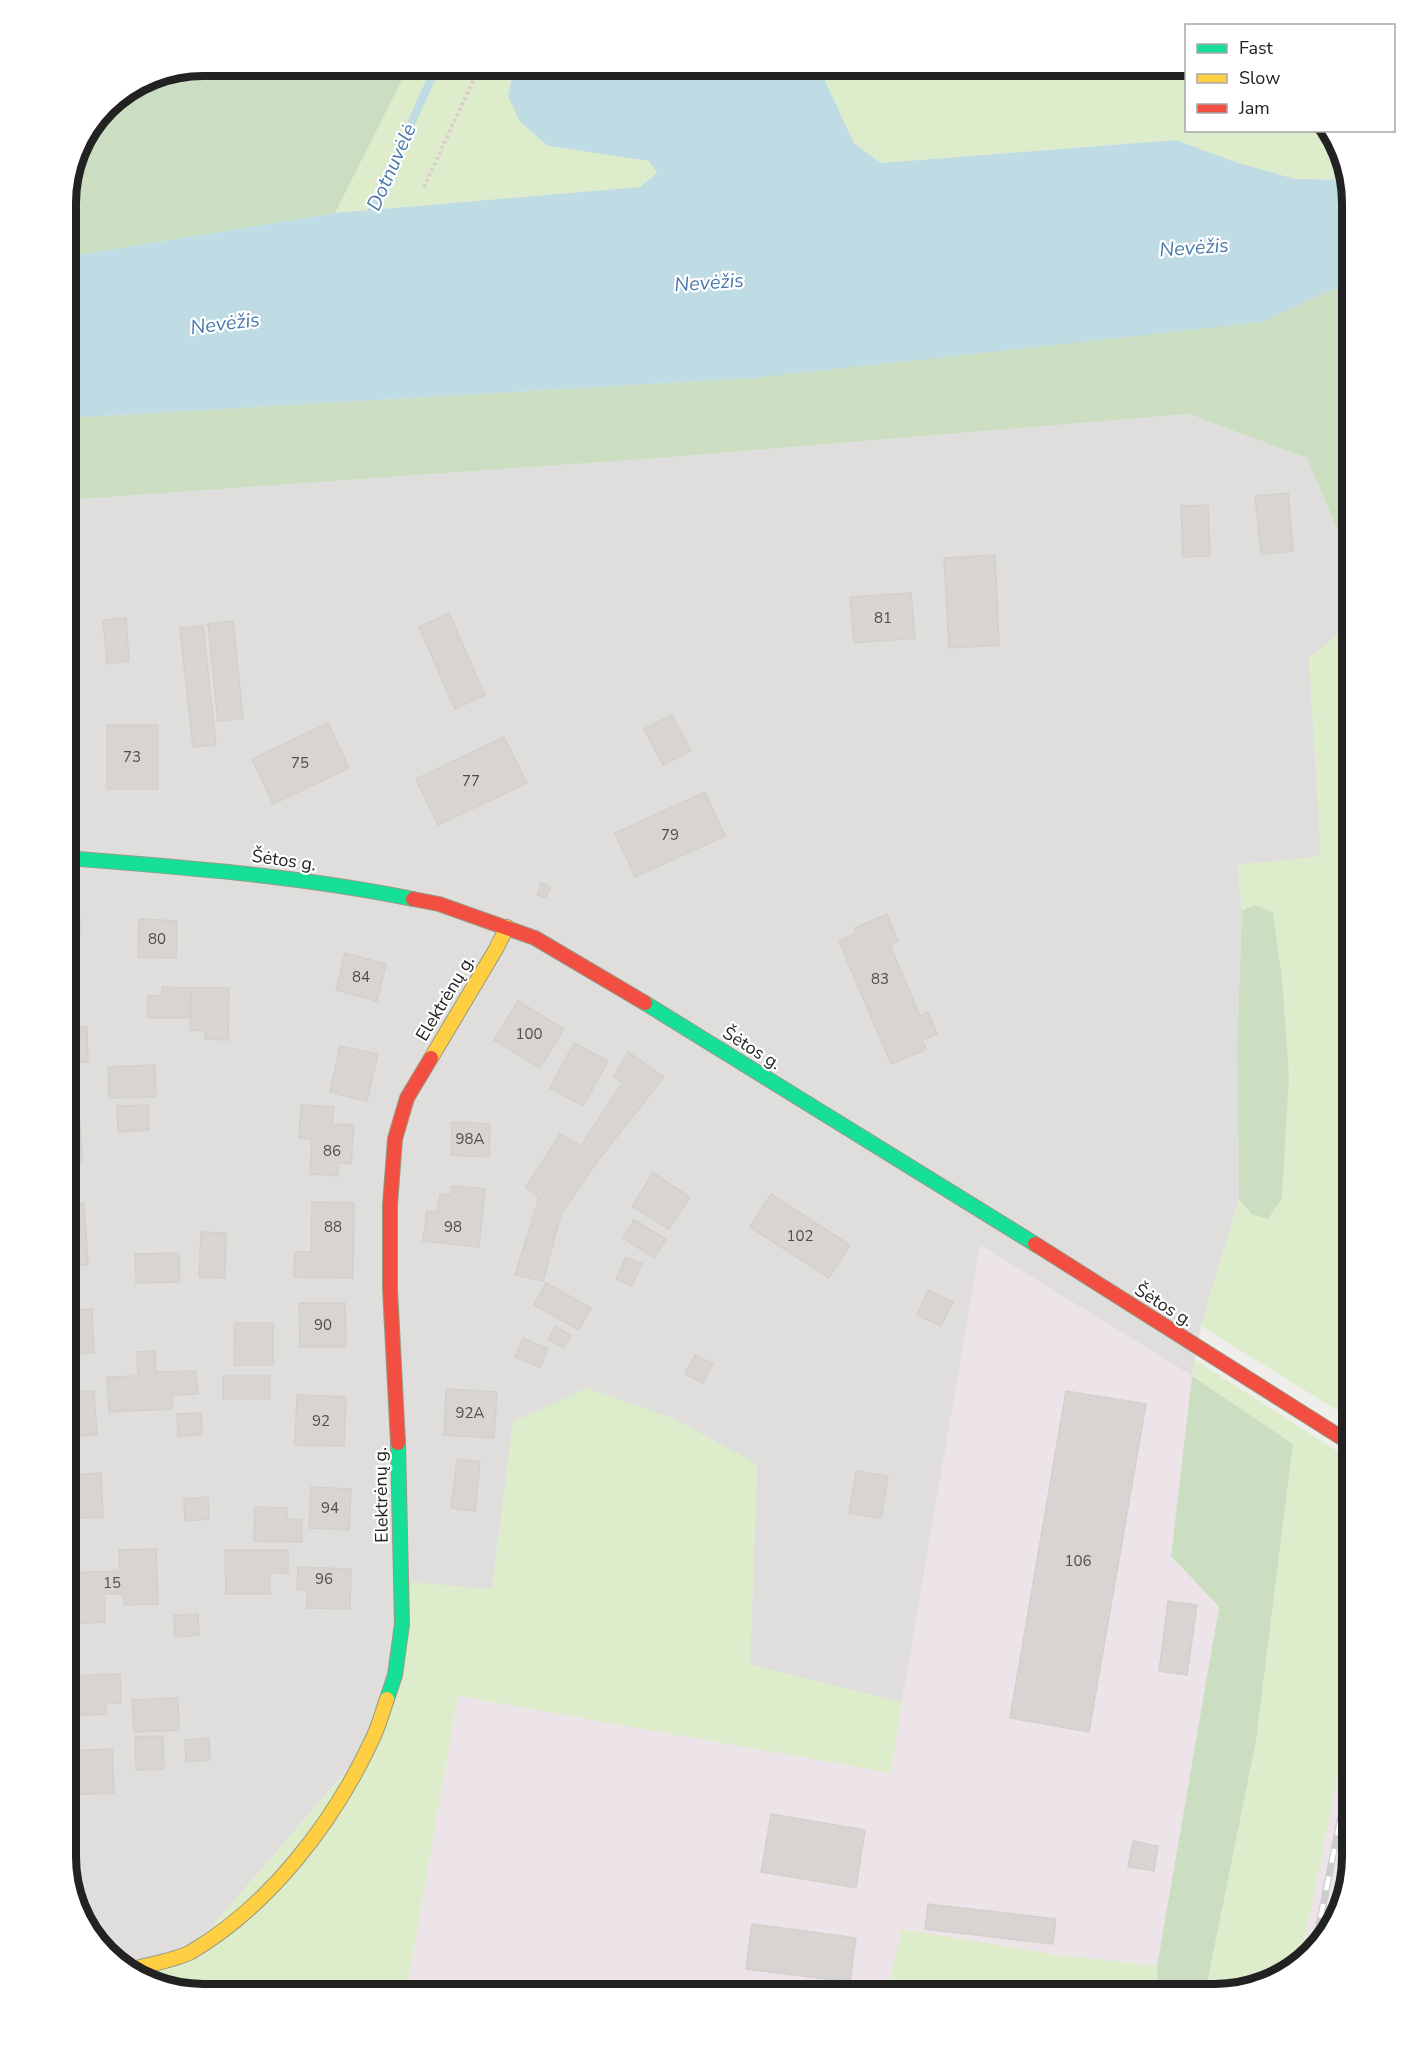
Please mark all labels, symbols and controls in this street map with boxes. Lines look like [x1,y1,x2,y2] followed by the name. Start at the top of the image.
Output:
[1185,24,1395,132] legend
[1239,36,1274,60] text: Fast
[1239,66,1280,90] text: Slow
[1238,96,1270,120] text: Jam
[360,119,423,215] water label: Dotnuvėlė
[1158,232,1230,263] water label: Nevėžis
[673,267,745,298] water label: Nevėžis
[189,306,261,341] water label: Nevėžis
[874,608,892,628] house number: 81
[123,747,141,767] house number: 73
[291,753,309,773] house number: 75
[462,771,480,791] house number: 77
[661,825,679,845] house number: 79
[250,844,318,876] street label: Šėtos g.
[148,929,166,949] house number: 80
[410,951,480,1045] street label: Elektrėnų g.
[352,967,370,987] house number: 84
[871,969,889,989] house number: 83
[718,1021,786,1075] street label: Šėtos g.
[515,1024,543,1044] house number: 100
[456,1129,485,1149] house number: 98A
[323,1141,341,1161] house number: 86
[324,1217,342,1237] house number: 88
[444,1217,462,1237] house number: 98
[786,1226,814,1246] house number: 102
[1130,1278,1198,1332] street label: Šėtos g.
[314,1315,332,1335] house number: 90
[456,1403,485,1423] house number: 92A
[312,1411,330,1431] house number: 92
[368,1447,394,1543] street label: Elektrėnų g.
[321,1498,339,1518] house number: 94
[1064,1551,1092,1571] house number: 106
[315,1569,333,1589] house number: 96
[103,1573,121,1593] house number: 15

